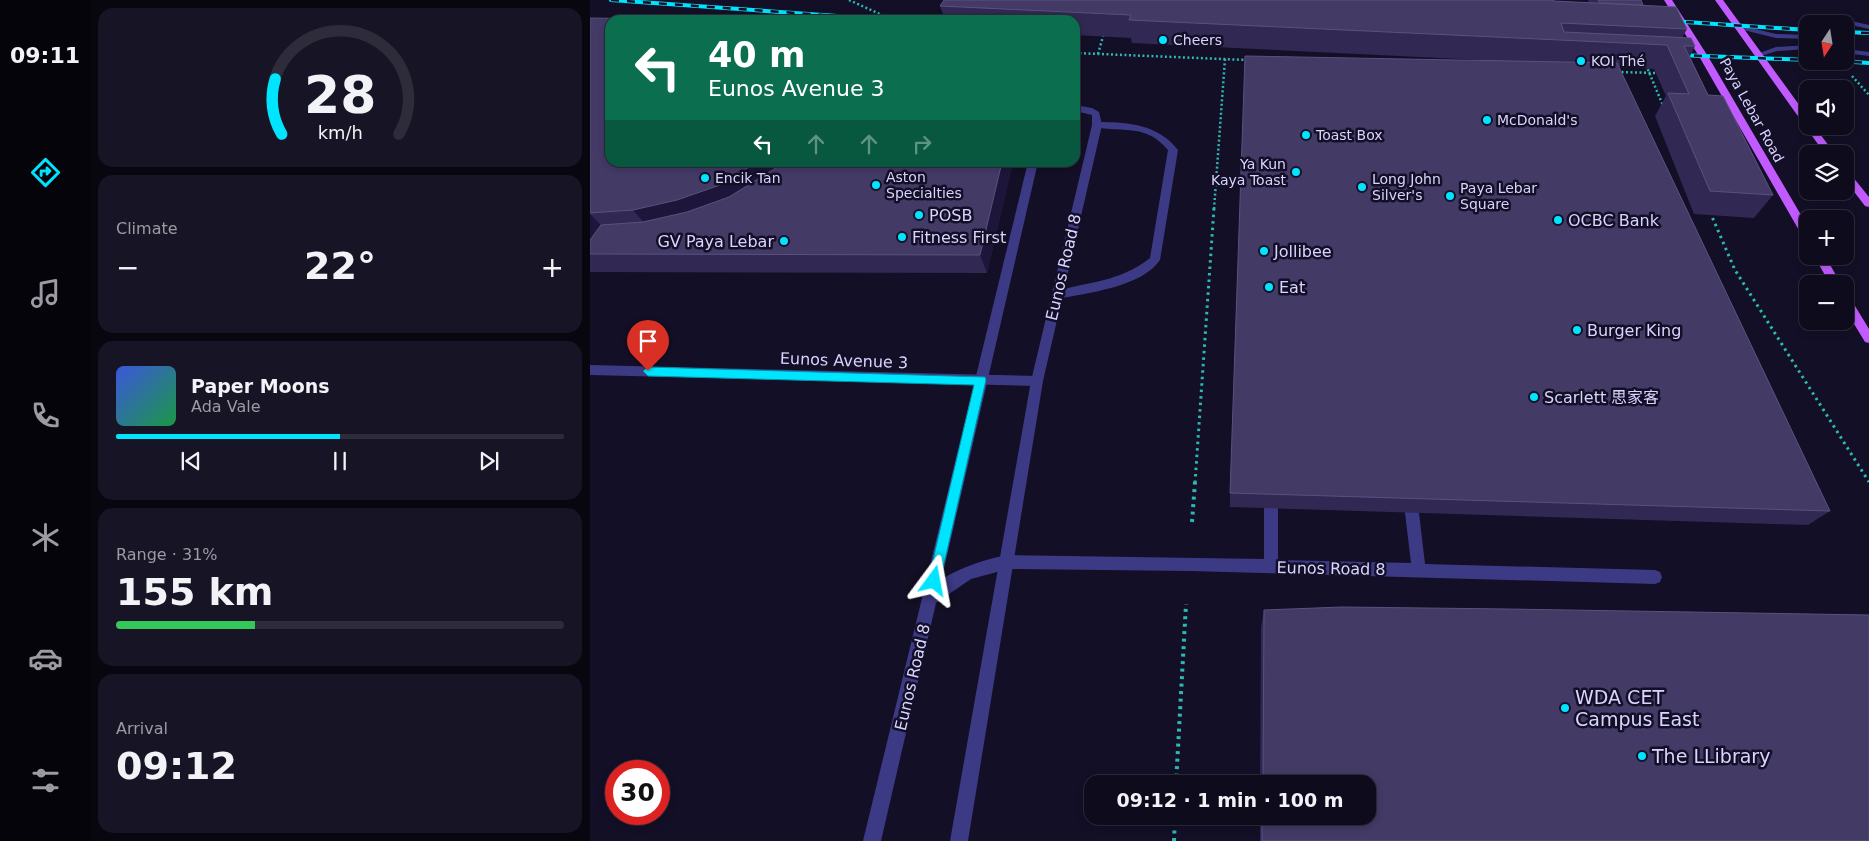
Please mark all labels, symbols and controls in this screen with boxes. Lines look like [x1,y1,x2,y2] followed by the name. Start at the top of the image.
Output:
[1799,15,1854,70] north arrow
[1799,15,1854,330] map controls
[1173,32,1222,48] place label: Cheers
[1157,34,1169,46] marker: Cheers
[625,35,690,100] icon: left
[708,35,805,75] text: 40 m
[10,43,80,68] text: 09:11
[1591,53,1645,69] place label: KOI Thé
[1575,55,1587,67] marker: KOI Thé
[1717,55,1787,165] street label: Paya Lebar Road
[304,65,376,125] text: 28
[708,76,884,101] text: Eunos Avenue 3
[1799,80,1854,135] button: sound
[1497,112,1578,128] place label: McDonald's
[1481,114,1493,126] marker: McDonald's
[317,122,363,143] text: km/h
[1315,127,1383,143] place label: Toast Box
[1300,129,1312,141] marker: Toast Box
[749,130,777,158] icon: left
[802,130,830,158] icon: ahead
[855,130,883,158] icon: ahead
[908,130,936,158] icon: right
[1799,145,1854,200] button: layers
[28,155,63,190] icon: directions
[1211,156,1287,188] place label: Ya Kun Kaya Toast
[1290,166,1302,178] marker: Ya Kun Kaya Toast
[886,169,962,201] place label: Aston Specialties
[715,170,781,186] place label: Encik Tan
[1372,171,1441,203] place label: Long John Silver's
[699,172,711,184] marker: Encik Tan
[870,179,882,191] marker: Aston Specialties
[1460,180,1537,212] place label: Paya Lebar Square
[1356,181,1368,193] marker: Long John Silver's
[1444,190,1456,202] marker: Paya Lebar Square
[929,206,972,225] place label: POSB
[913,209,925,221] marker: POSB
[1799,210,1854,265] button: +
[1568,211,1660,230] place label: OCBC Bank
[1042,212,1085,322] street label: Eunos Road 8
[1552,214,1564,226] marker: OCBC Bank
[116,219,178,238] text: Climate
[912,228,1006,247] place label: Fitness First
[896,231,908,243] marker: Fitness First
[657,232,774,251] place label: GV Paya Lebar
[778,235,790,247] marker: GV Paya Lebar
[1273,242,1332,261] place label: Jollibee
[304,244,376,288] text: 22°
[1258,245,1270,257] marker: Jollibee
[116,251,139,284] text: −
[541,251,564,284] text: +
[1799,275,1854,330] button: −
[28,276,63,311] icon: music
[1279,278,1305,297] place label: Eat
[1263,281,1275,293] marker: Eat
[627,320,669,371] pin
[1587,321,1681,340] place label: Burger King
[1571,324,1583,336] marker: Burger King
[634,327,662,355] icon: arrive
[780,349,908,372] street label: Eunos Avenue 3
[191,375,330,397] text: Paper Moons
[1544,388,1659,407] place label: Scarlett 思家客
[1528,391,1540,403] marker: Scarlett 思家客
[191,397,261,416] text: Ada Vale
[28,398,63,433] icon: phone
[177,447,205,475] icon: previous
[326,447,354,475] icon: pause
[475,447,503,475] icon: next
[28,520,63,555] icon: climate
[116,545,218,564] text: Range · 31%
[907,554,959,606] position arrow
[1276,558,1386,579] street label: Eunos Road 8
[116,570,273,614] text: 155 km
[891,622,934,732] street label: Eunos Road 8
[28,641,63,676] icon: car
[1575,686,1699,730] place label: WDA CET Campus East
[1559,702,1571,714] marker: WDA CET Campus East
[116,719,168,738] text: Arrival
[116,744,237,788] text: 09:12
[1651,745,1770,767] place label: The LLibrary
[1636,750,1648,762] marker: The LLibrary
[605,760,670,825] speed limit sign: 30
[28,763,63,798] icon: filters
[1116,789,1344,811] text: 09:12 · 1 min · 100 m

